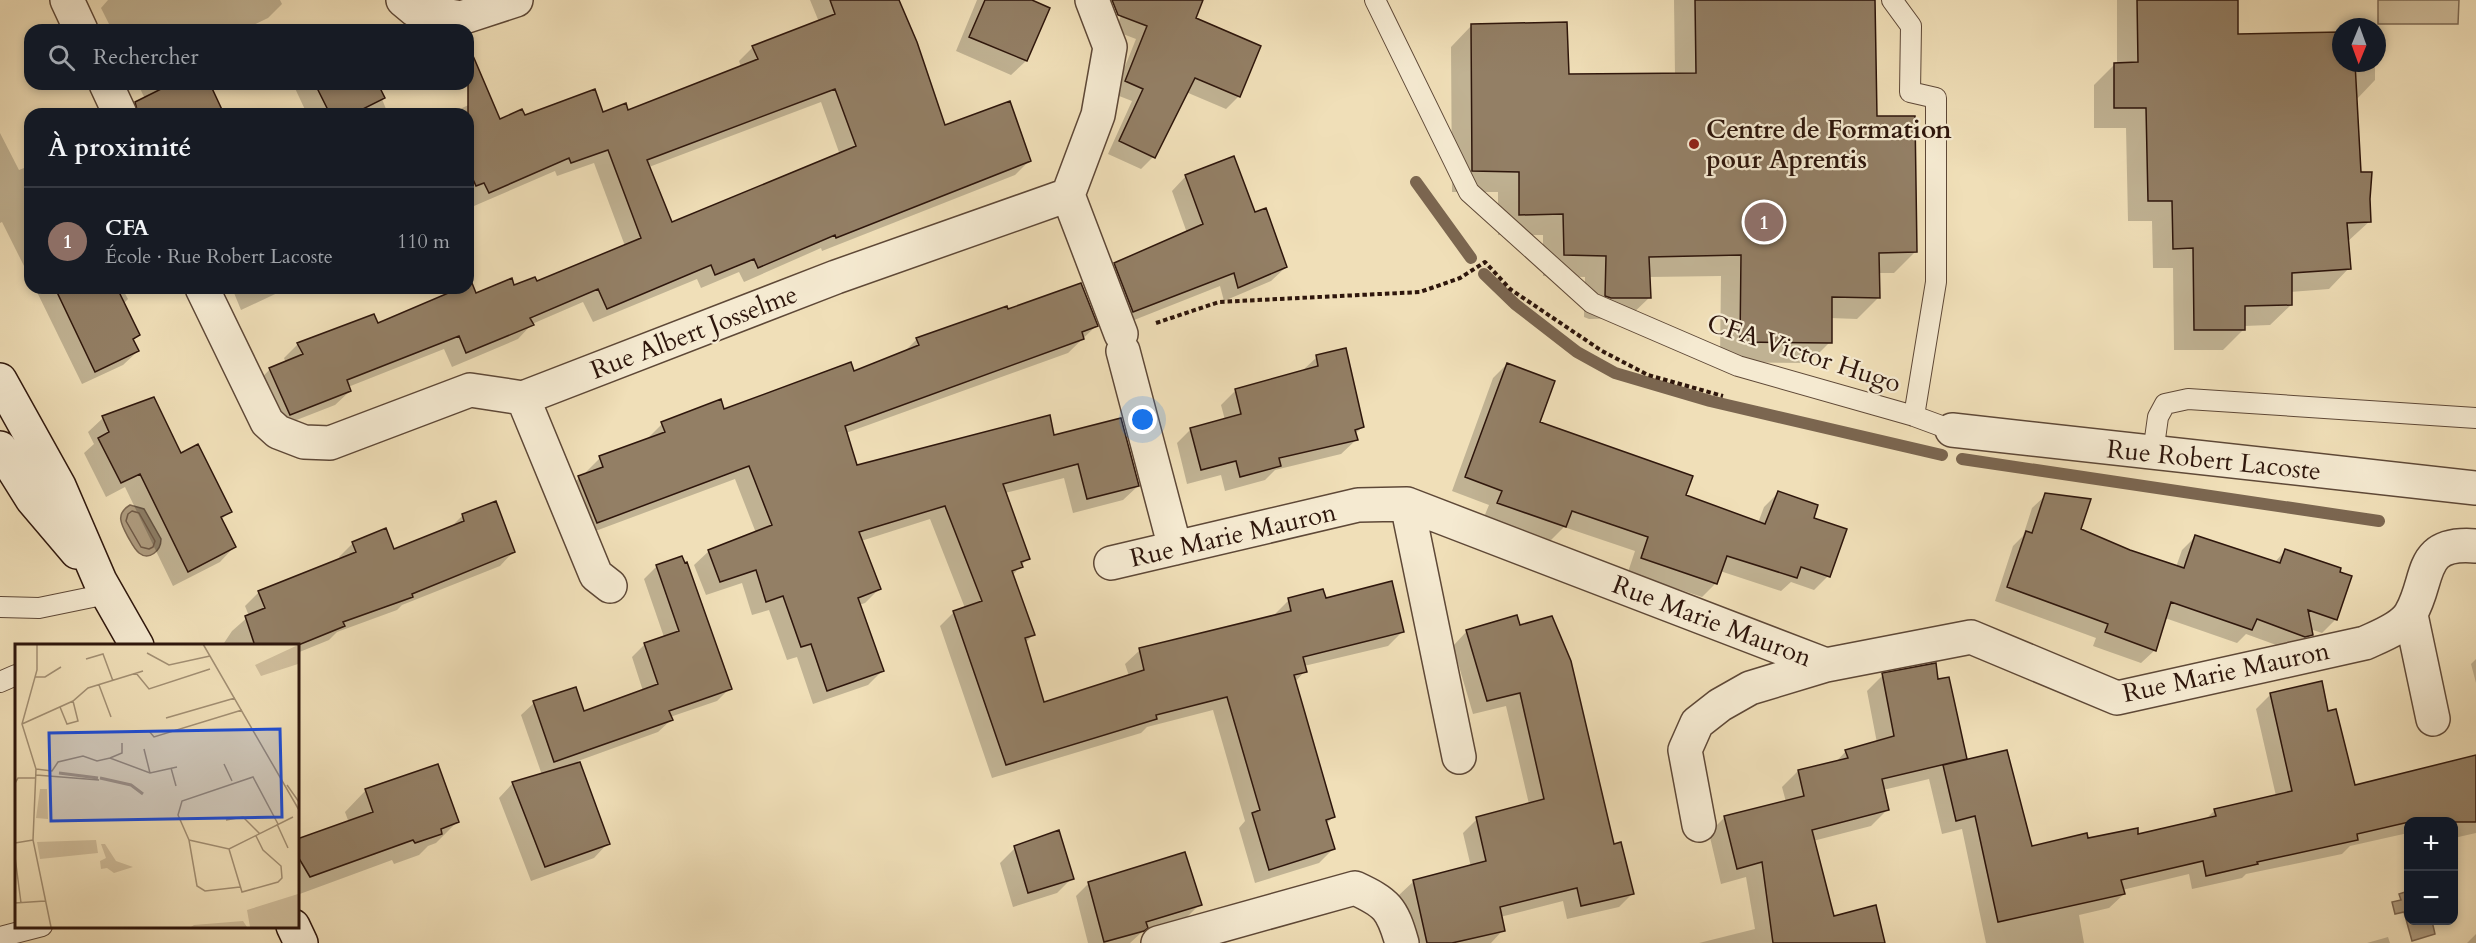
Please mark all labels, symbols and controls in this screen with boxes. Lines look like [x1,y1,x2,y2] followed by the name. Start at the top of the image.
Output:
[2332,18,2386,72] north arrow
[24,24,474,90] search box
[45,41,78,74] icon: search
[93,42,198,72] text: Rechercher
[1706,112,1952,177] place label: Centre de Formation pour Aprentis
[48,130,191,165] text: À proximité
[1687,137,1701,151] marker: Centre de Formation pour Aprentis
[1744,200,1784,244] pin: 1
[105,213,149,243] text: CFA
[62,228,73,255] text: 1
[397,228,450,255] text: 110 m
[105,243,333,270] text: École · Rue Robert Lacoste
[585,276,803,388] street label: Rue Albert Josselme
[1703,305,1905,401] street label: CFA Victor Hugo
[1128,405,1157,434] your location
[2105,431,2323,489] street label: Rue Robert Lacoste
[1126,494,1340,576] street label: Rue Marie Mauron
[1607,567,1817,675] street label: Rue Marie Mauron
[2119,633,2333,711] street label: Rue Marie Mauron
[15,644,298,928] inset map
[2404,817,2458,925] map controls
[2404,817,2458,871] button: +
[2404,871,2458,925] button: −

